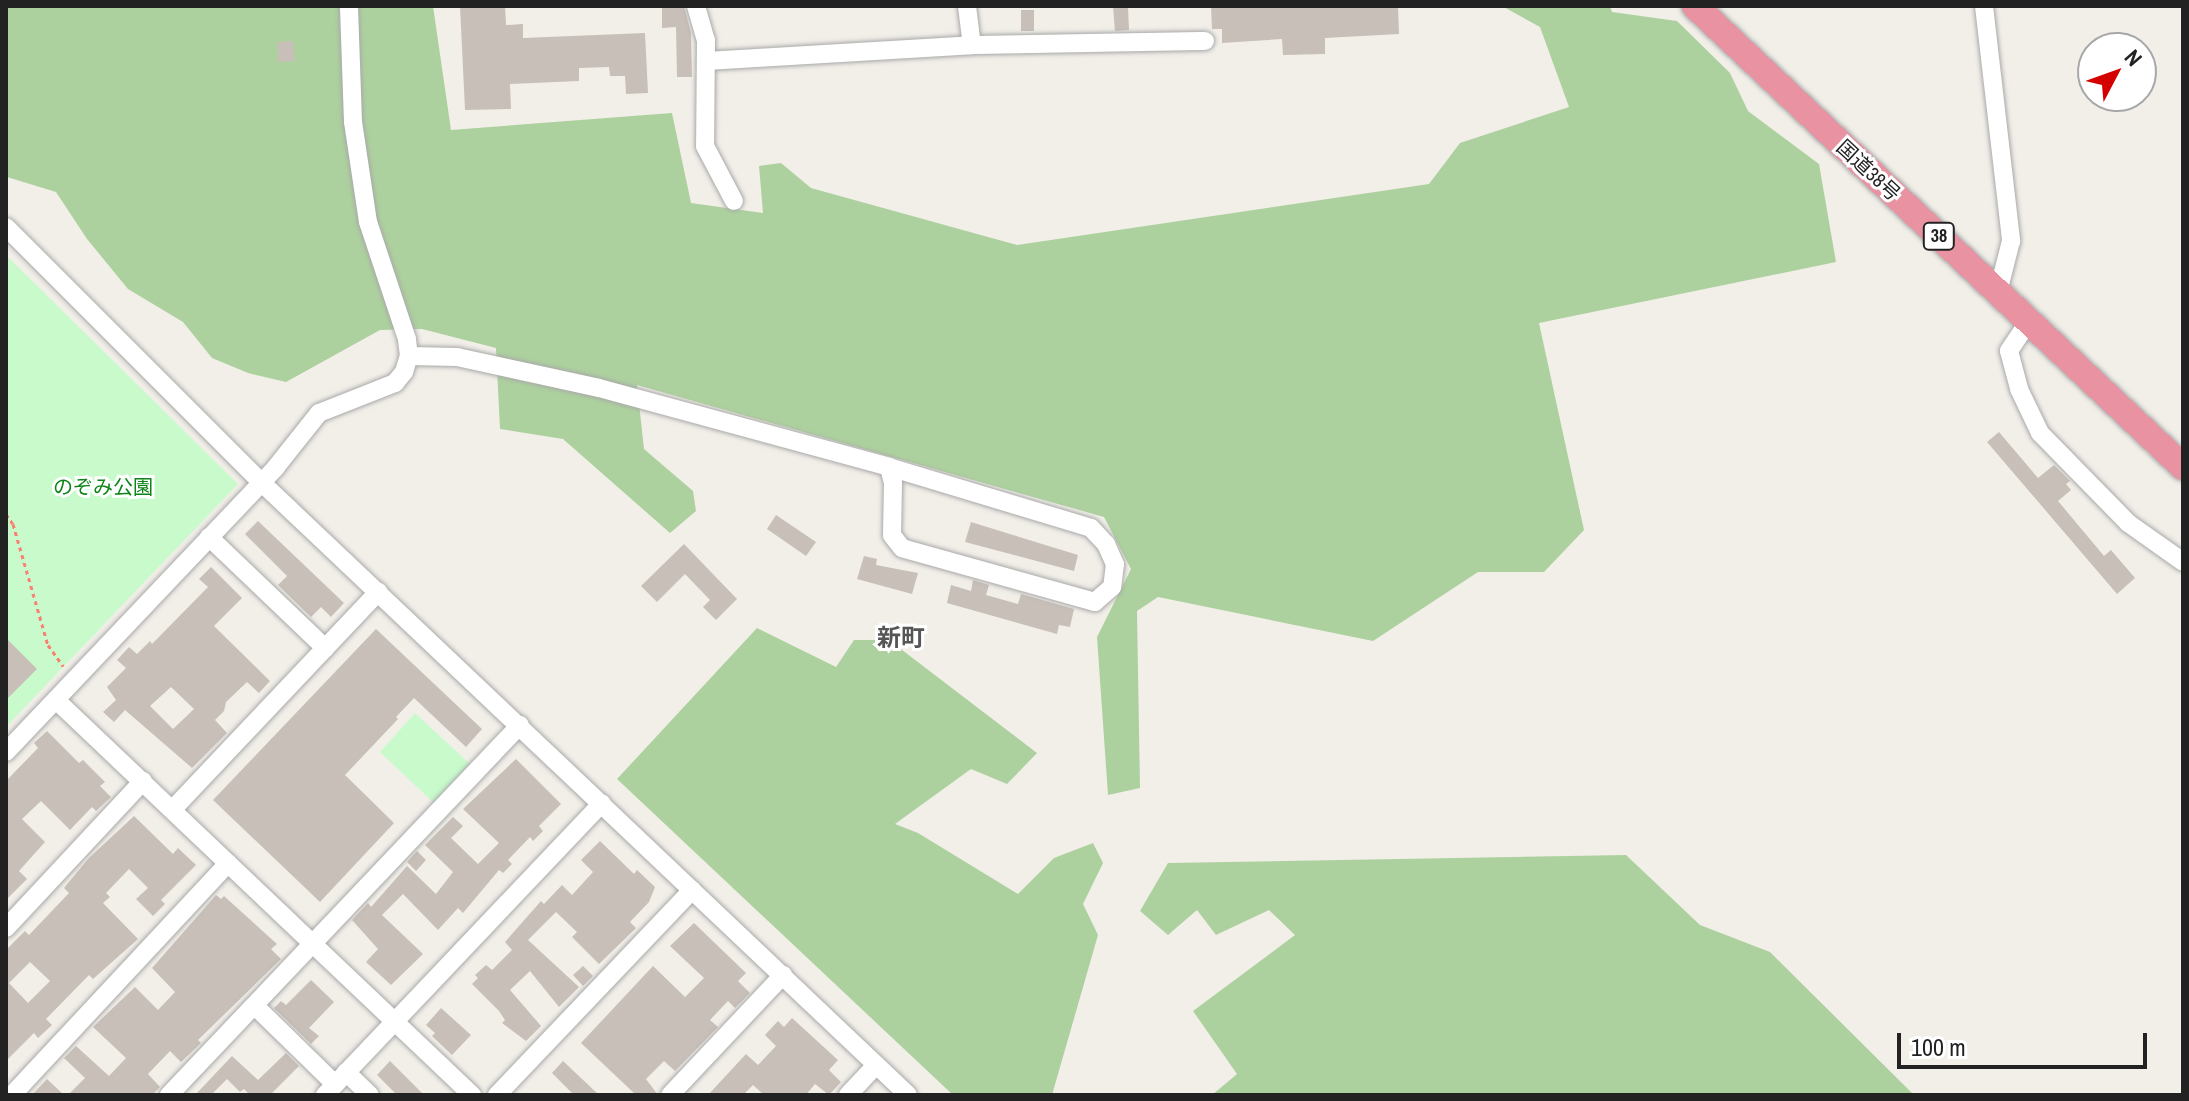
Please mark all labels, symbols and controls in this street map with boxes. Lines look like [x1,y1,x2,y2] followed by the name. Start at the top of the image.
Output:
[2077,32,2157,112] north arrow
[2118,43,2149,72] text: N
[1832,135,1906,205] street label: 国道38号
[1921,222,1957,250] road number: 38
[53,474,153,498] park label: のぞみ公園
[877,624,925,652] district label: 新町
[1901,1017,2151,1067] scale bar
[1911,1031,1966,1063] text: 100 m

